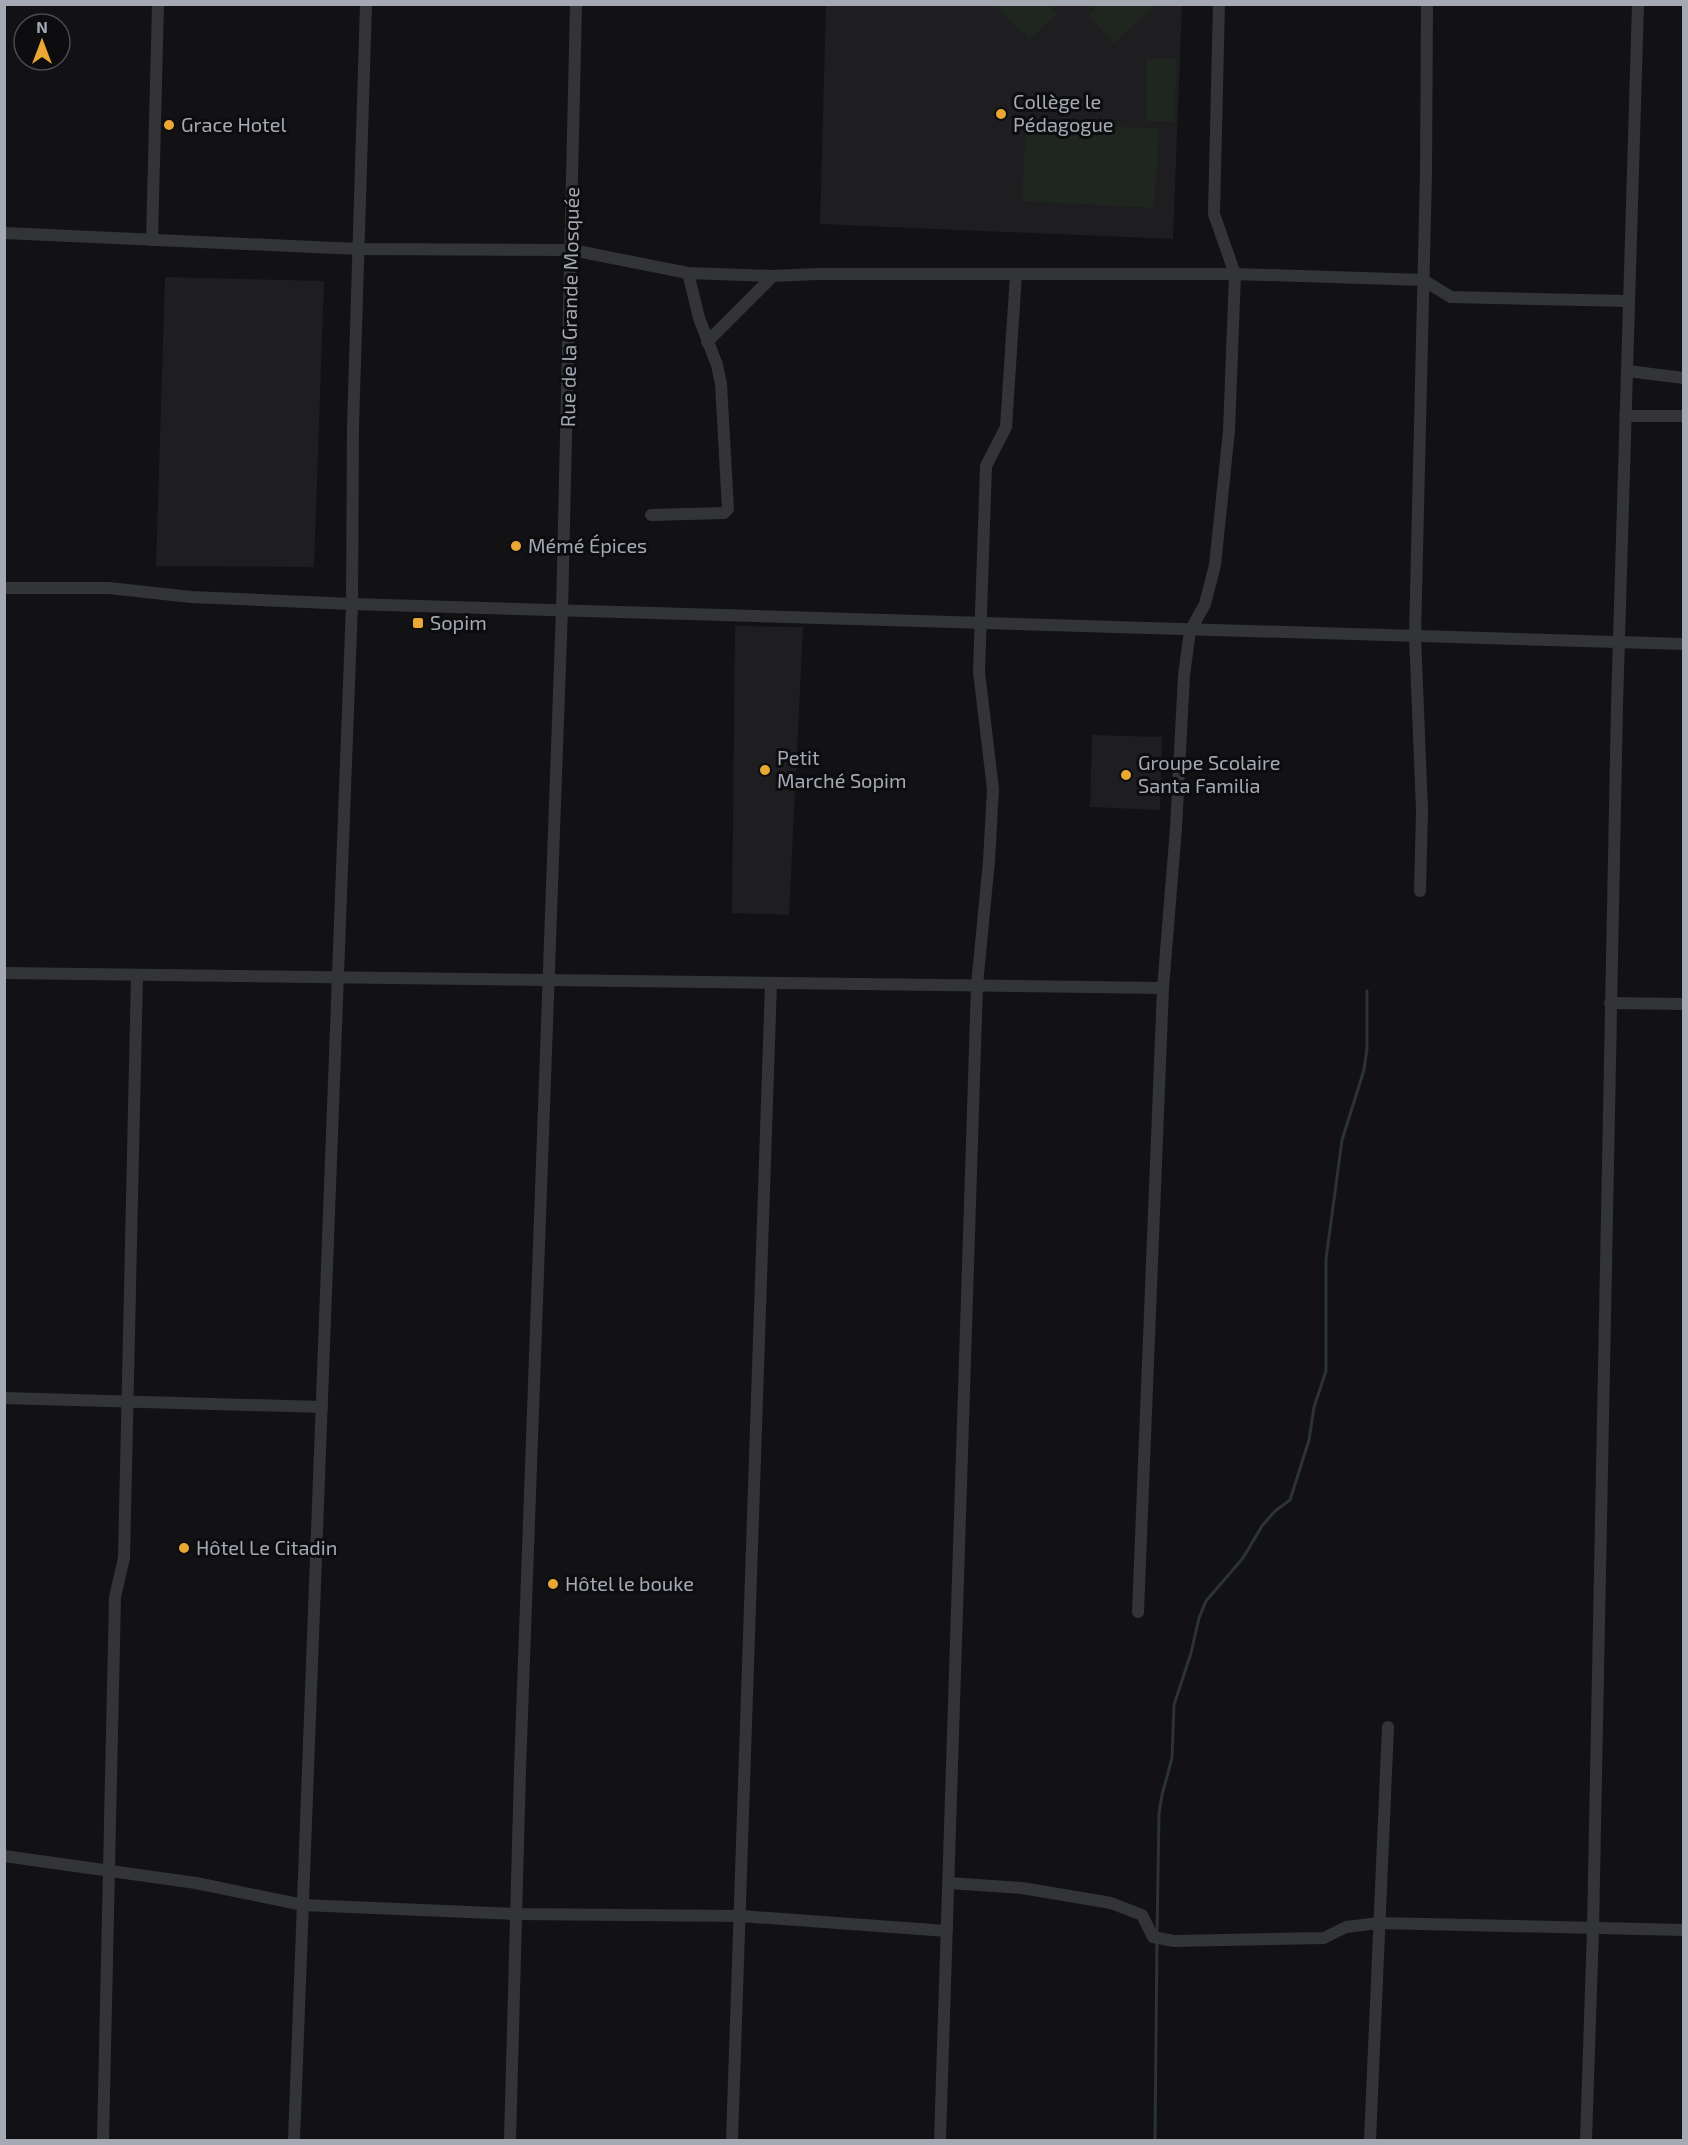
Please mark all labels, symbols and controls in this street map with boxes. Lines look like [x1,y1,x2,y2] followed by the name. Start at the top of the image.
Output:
[12,12,72,72] north arrow
[36,17,48,36] text: N
[1013,89,1114,136] place label: Collège le Pédagogue
[994,107,1008,121] marker: Collège le Pédagogue
[181,112,286,136] place label: Grace Hotel
[162,118,176,132] marker: Grace Hotel
[555,187,583,427] street label: Rue de la Grande Mosquée
[528,533,647,557] place label: Mémé Épices
[509,539,523,553] marker: Mémé Épices
[430,610,487,634] place label: Sopim
[411,616,425,630] marker: Sopim
[777,745,907,792] place label: Petit Marché Sopim
[1138,750,1280,797] place label: Groupe Scolaire Santa Familia
[758,763,772,777] marker: Petit Marché Sopim
[1119,768,1133,782] marker: Groupe Scolaire Santa Familia
[196,1535,337,1559] place label: Hôtel Le Citadin
[177,1541,191,1555] marker: Hôtel Le Citadin
[565,1571,694,1595] place label: Hôtel le bouke
[546,1577,560,1591] marker: Hôtel le bouke

